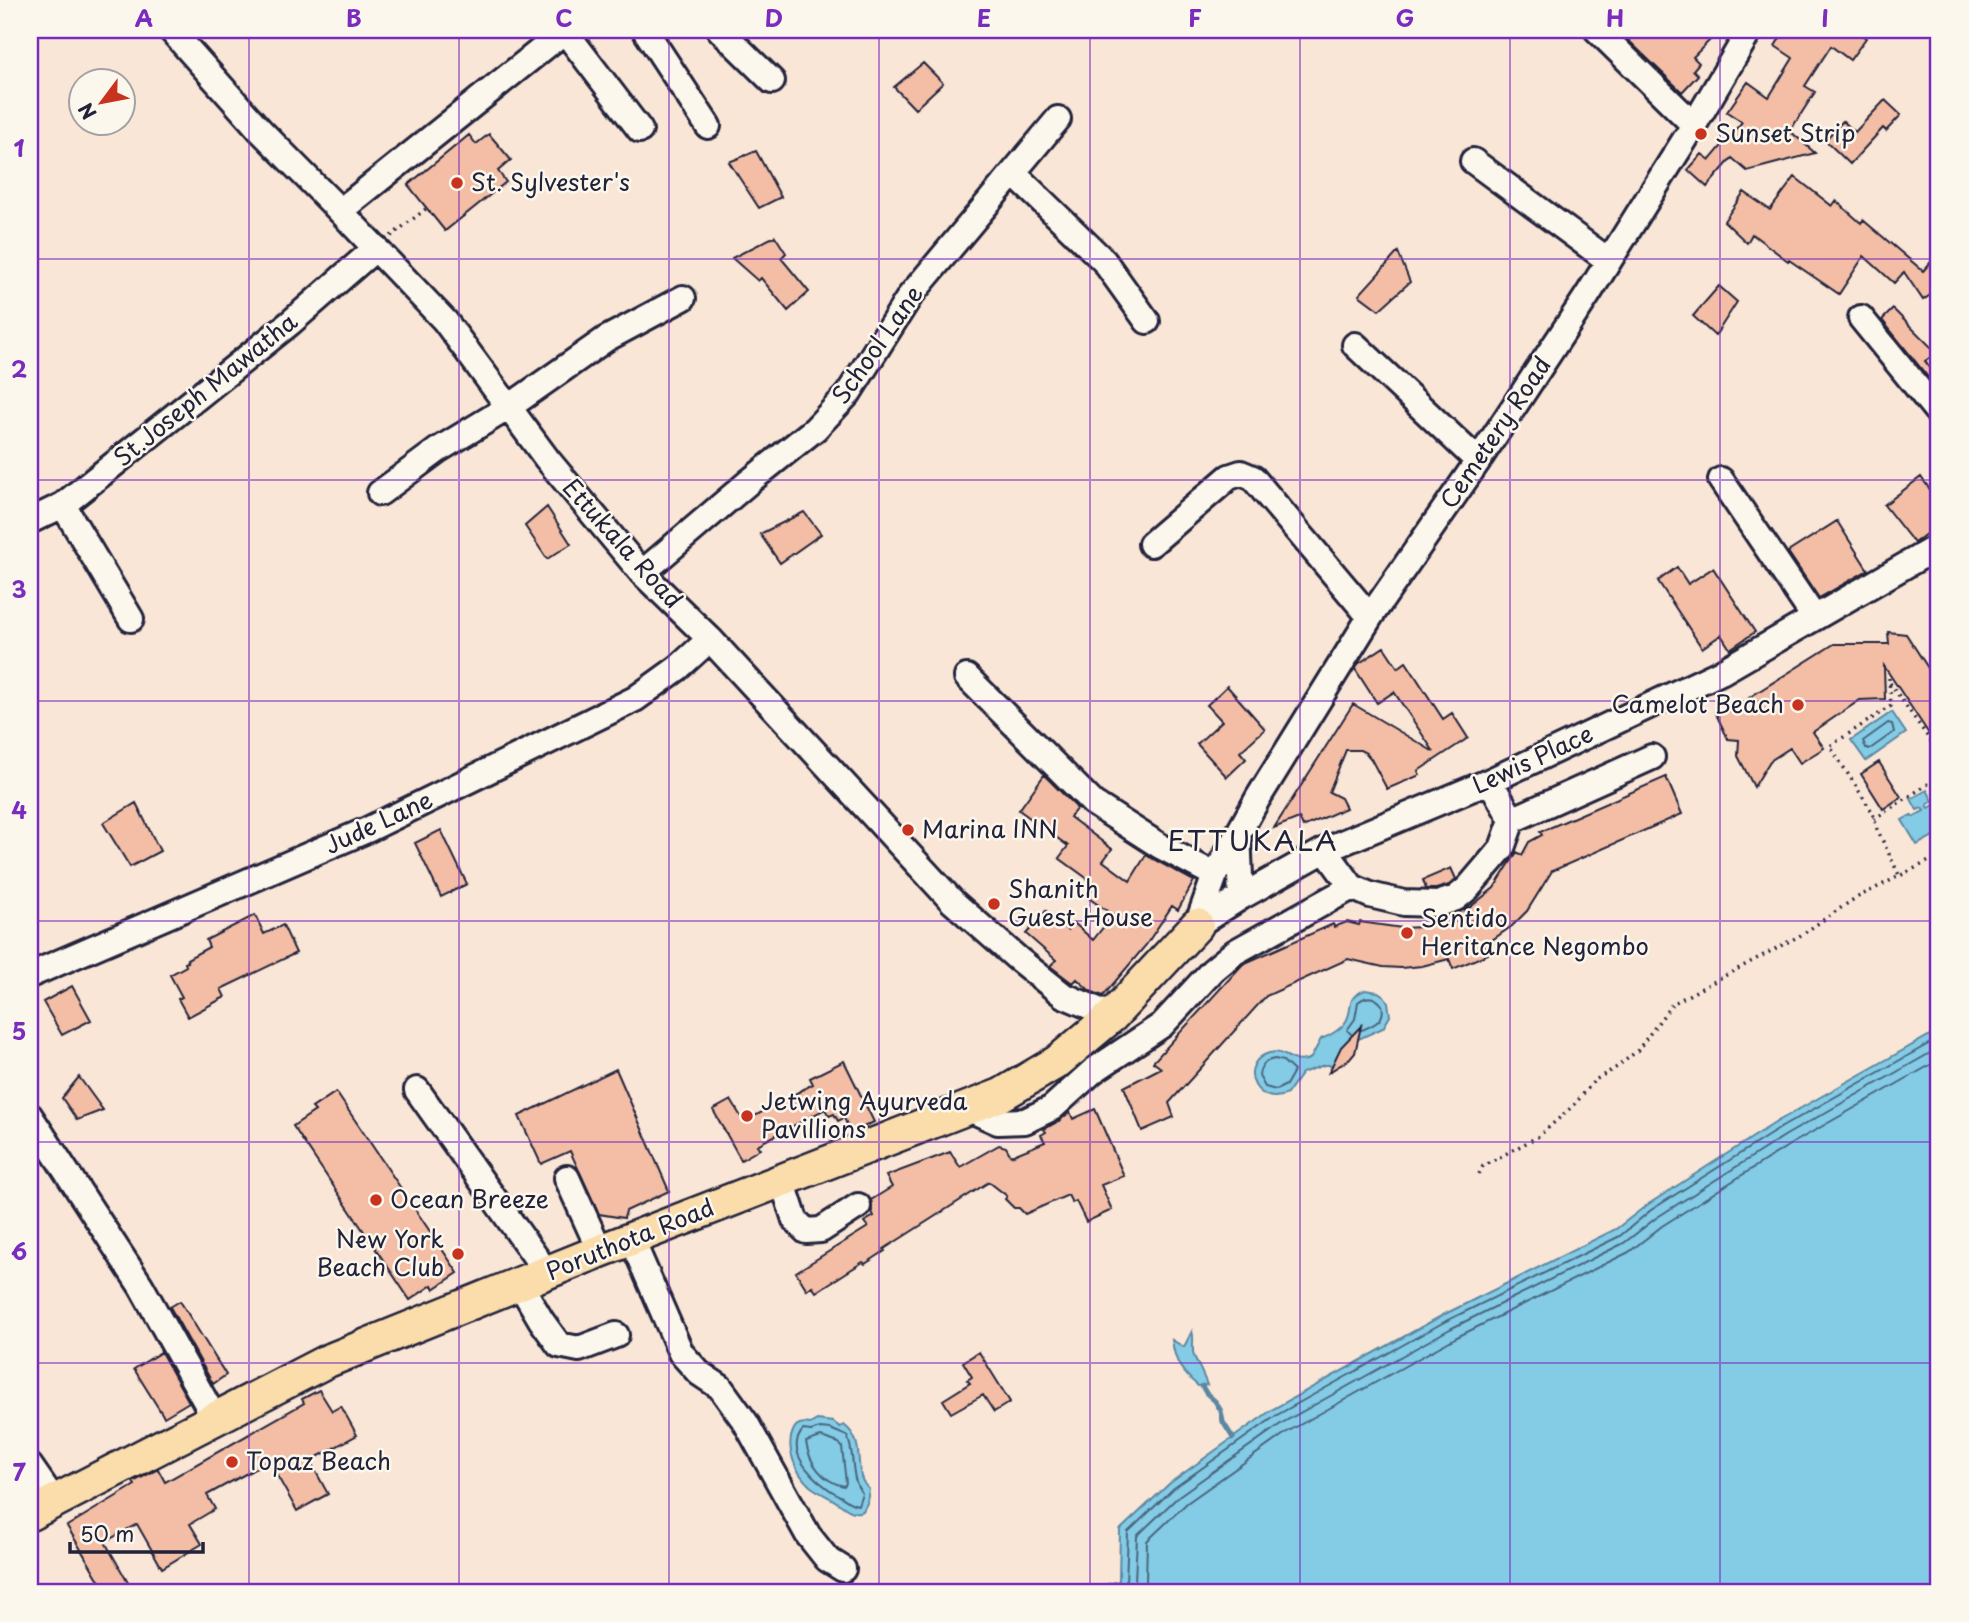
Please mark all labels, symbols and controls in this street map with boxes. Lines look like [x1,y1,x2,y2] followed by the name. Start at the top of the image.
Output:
[135,0,153,35] text: A
[346,0,362,35] text: B
[555,0,573,35] text: C
[765,0,783,35] text: D
[977,0,991,35] text: E
[1188,0,1202,35] text: F
[1396,0,1414,35] text: G
[1606,0,1624,35] text: H
[1821,0,1829,35] text: I
[66,66,136,136] north arrow
[71,98,103,125] text: N
[1715,114,1856,150] place label: Sunset Strip
[1693,126,1709,142] marker: Sunset Strip
[14,130,25,165] text: 1
[471,163,630,199] place label: St. Sylvester's
[449,175,465,191] marker: St. Sylvester's
[822,277,931,411] street label: School Lane
[105,303,305,474] street label: St.Joseph Mawatha
[1430,349,1559,515] street label: Cemetery Road
[11,351,27,386] text: 2
[555,470,692,616] street label: Ettukala Road
[11,571,27,606] text: 3
[1611,685,1784,721] place label: Camelot Beach
[1790,697,1806,713] marker: Camelot Beach
[1466,715,1598,802] street label: Lewis Place
[318,780,438,862] street label: Jude Lane
[11,792,27,827] text: 4
[922,810,1058,846] place label: Marina INN
[1167,818,1339,861] district label: ETTUKALA
[900,822,916,838] marker: Marina INN
[1008,870,1153,934] place label: Shanith Guest House
[986,896,1002,912] marker: Shanith Guest House
[1421,899,1649,963] place label: Sentido Heritance Negombo
[1399,925,1415,941] marker: Sentido Heritance Negombo
[12,1013,26,1048] text: 5
[761,1082,968,1146] place label: Jetwing Ayurveda Pavillions
[739,1108,755,1124] marker: Jetwing Ayurveda Pavillions
[390,1180,549,1216] place label: Ocean Breeze
[540,1188,719,1288] street label: Poruthota Road
[368,1192,384,1208] marker: Ocean Breeze
[316,1220,444,1284] place label: New York Beach Club
[11,1233,27,1268] text: 6
[450,1246,466,1262] marker: New York Beach Club
[246,1442,391,1478] place label: Topaz Beach
[12,1454,26,1489] text: 7
[224,1454,240,1470] marker: Topaz Beach
[70,1510,203,1554] scale bar
[80,1517,134,1549] text: 50 m

